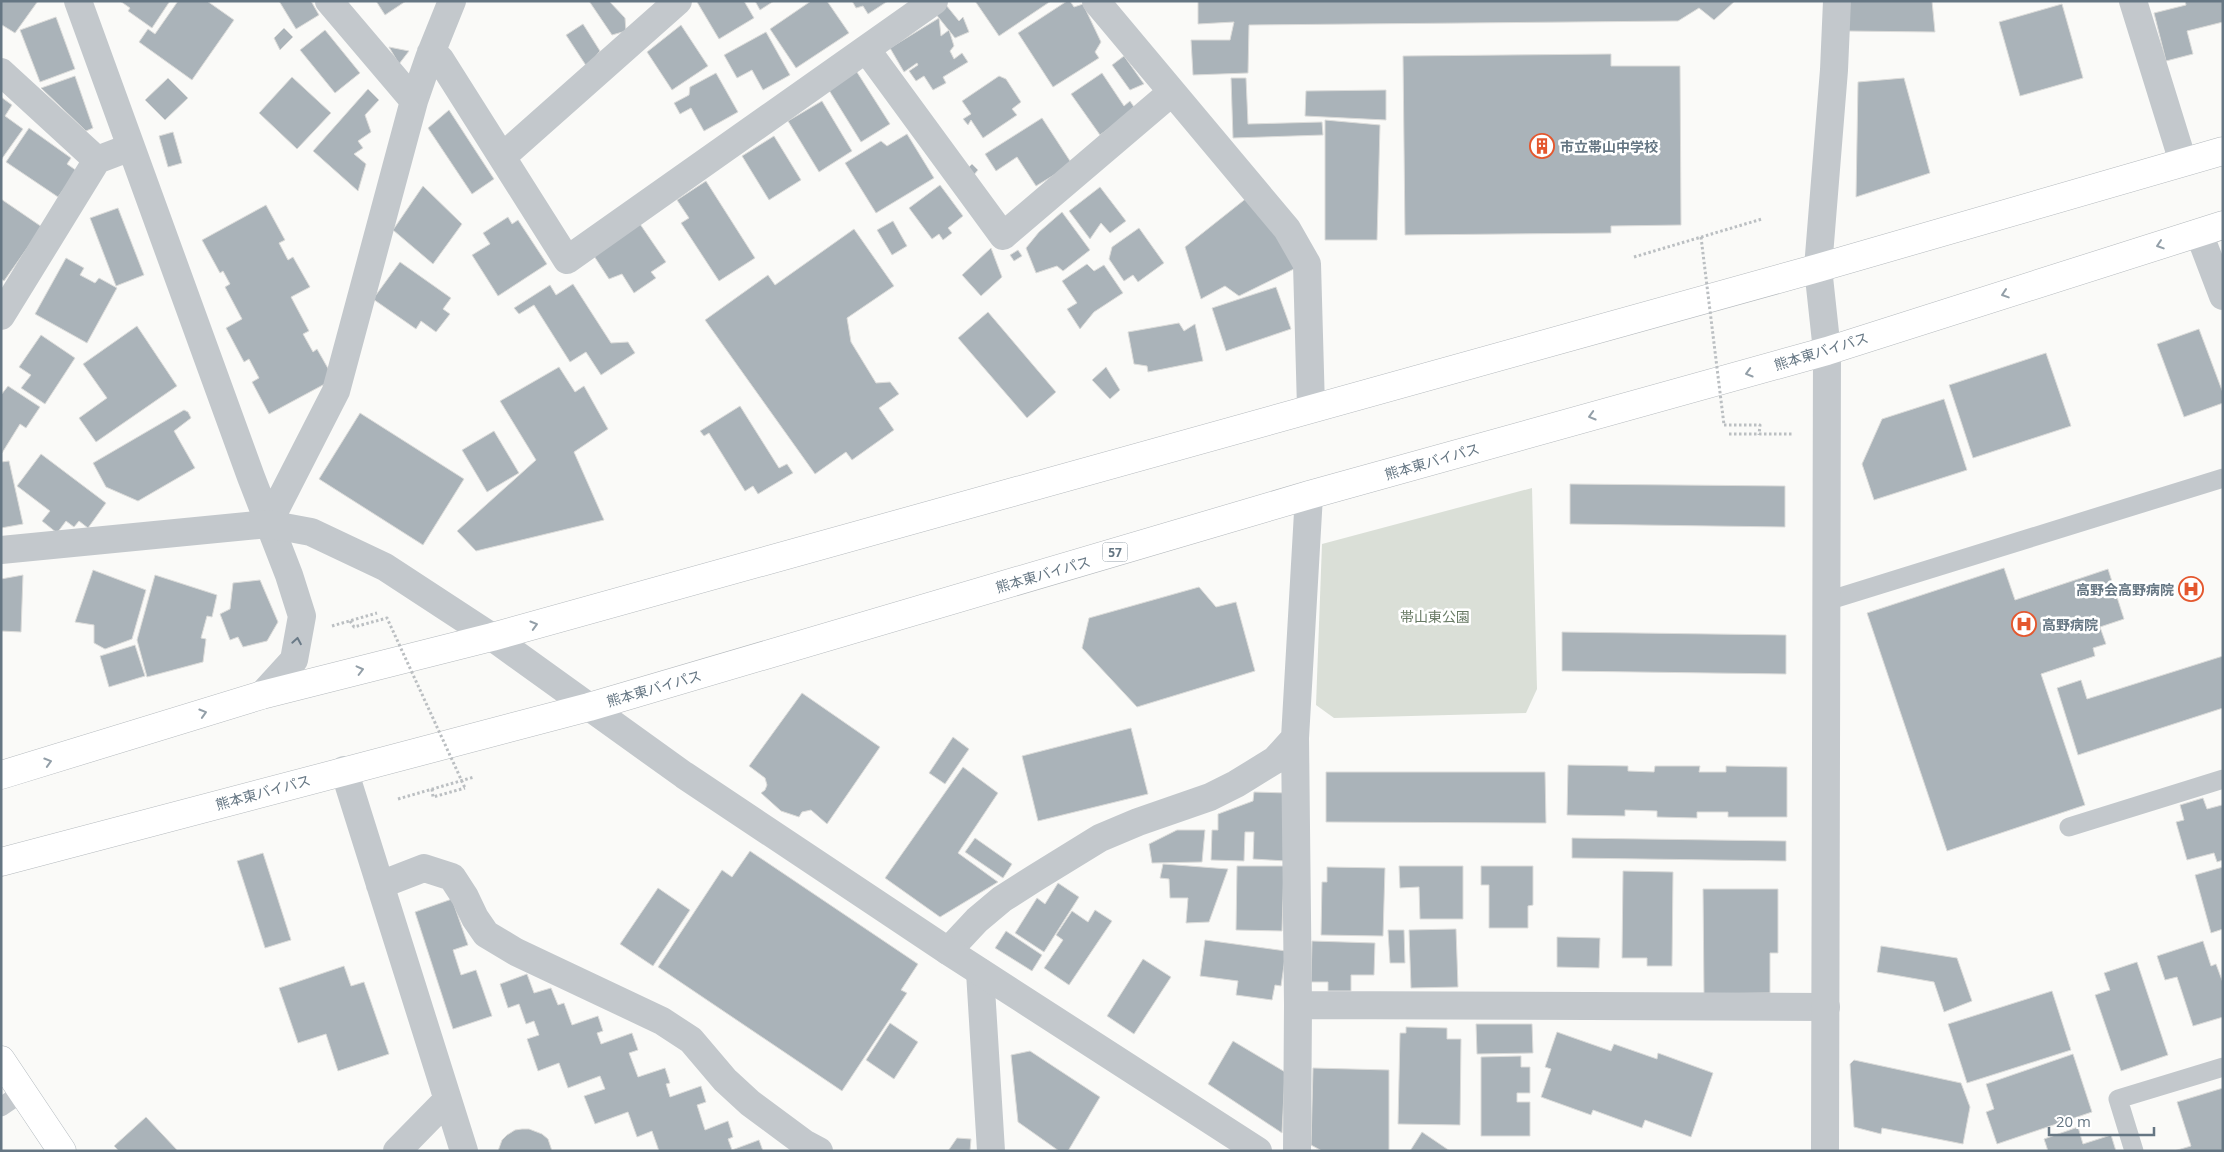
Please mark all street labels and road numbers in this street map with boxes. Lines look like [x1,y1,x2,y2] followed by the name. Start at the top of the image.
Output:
[1771,328,1871,374] street label: 熊本東バイパス
[1382,438,1482,484] street label: 熊本東バイパス
[1102,542,1128,562] road number: 57
[993,551,1093,597] street label: 熊本東バイパス
[604,665,704,711] street label: 熊本東バイパス
[213,770,313,814] street label: 熊本東バイパス

